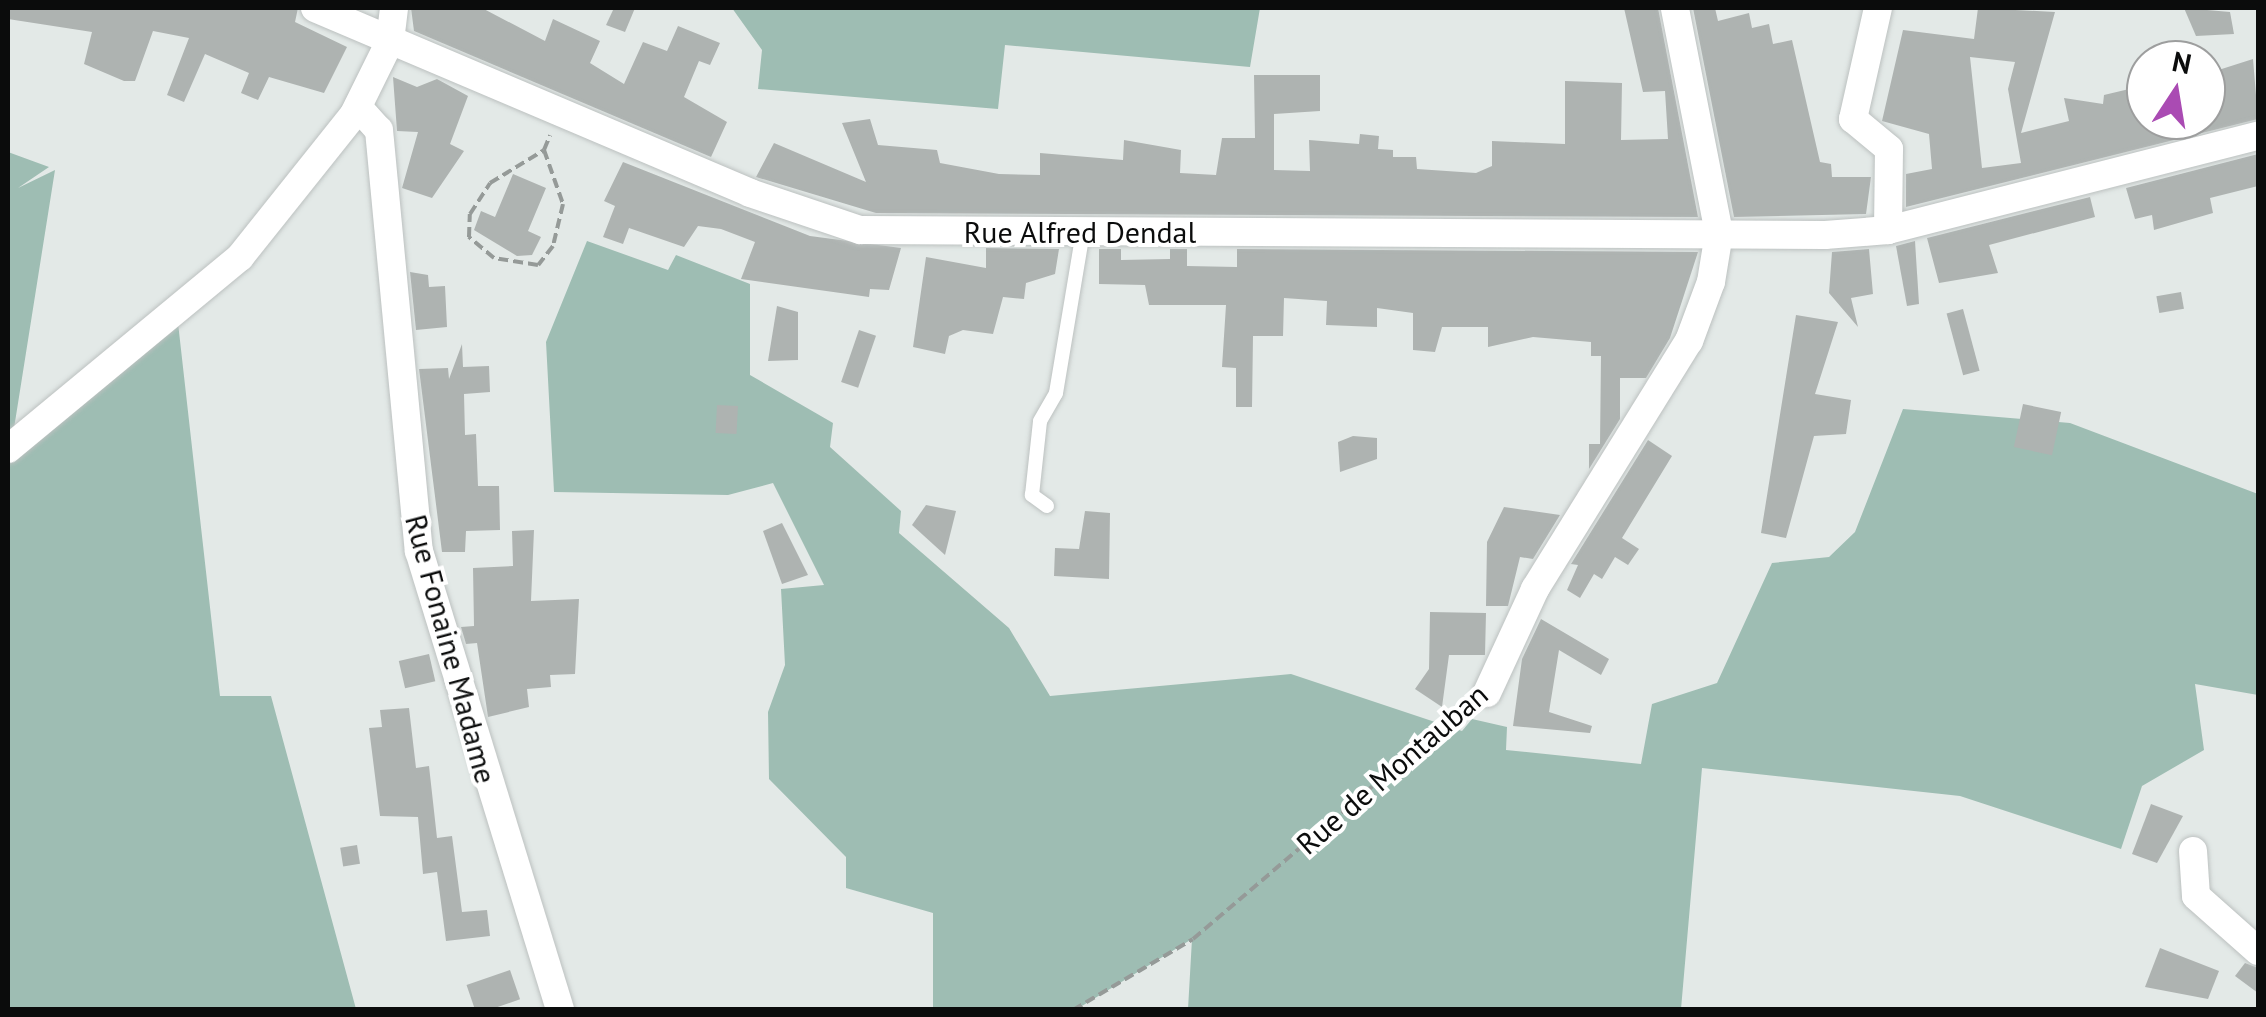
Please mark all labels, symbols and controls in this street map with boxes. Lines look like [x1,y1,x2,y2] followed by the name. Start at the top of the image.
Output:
[2126,40,2226,140] north arrow
[2169,42,2195,82] text: N
[963,214,1197,250] street label: Rue Alfred Dendal
[398,511,504,787] street label: Rue Fonaine Madame
[1289,676,1495,862] street label: Rue de Montauban

